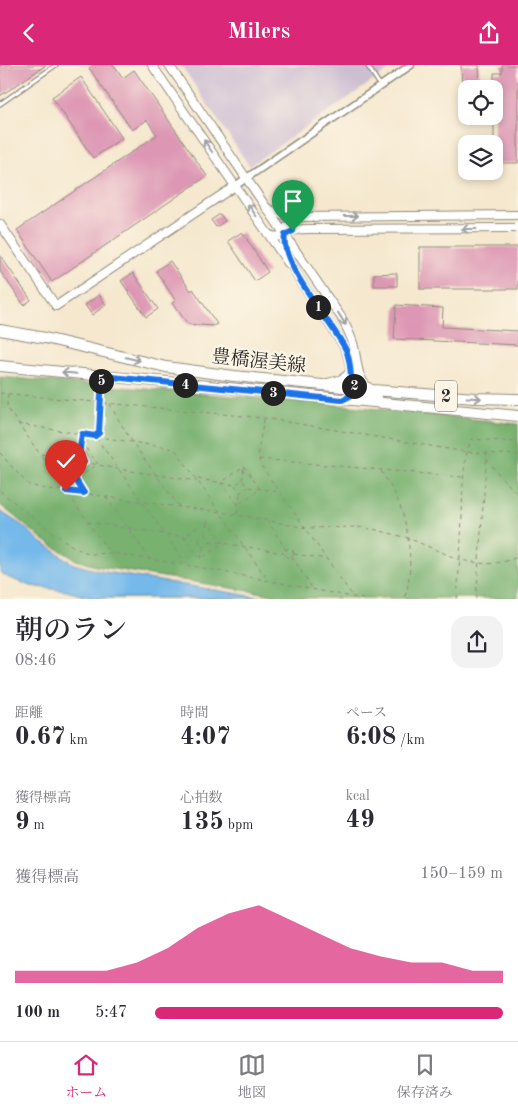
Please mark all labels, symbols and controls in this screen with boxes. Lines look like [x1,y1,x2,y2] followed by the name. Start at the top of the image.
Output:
[15,19,43,47] icon: back
[475,19,503,47] icon: share
[228,21,290,43] text: Milers
[458,80,503,180] map controls
[458,80,503,125] button: locate
[458,135,503,180] button: layers
[202,139,213,153] one-way arrow
[272,180,314,231] pin
[279,187,307,215] icon: arrive
[247,203,257,217] one-way arrow
[343,211,359,221] one-way arrow
[462,224,478,233] one-way arrow
[306,295,330,319] pin: 1
[314,300,323,314] text: 1
[337,311,347,325] one-way arrow
[210,346,307,377] street label: 豊橋渥美線
[125,355,141,364] one-way arrow
[61,368,77,378] one-way arrow
[88,369,114,393] pin: 5
[172,373,198,397] pin: 4
[342,373,366,399] pin: 2
[97,374,106,388] text: 5
[181,378,190,392] text: 4
[350,379,359,393] text: 2
[260,381,286,405] pin: 3
[435,381,457,411] road number: 2
[269,386,278,400] text: 3
[466,393,482,402] one-way arrow
[45,440,87,491] pin
[52,447,80,475] icon: check
[451,616,503,668] button: share
[15,618,127,646] text: 朝のラン
[15,653,57,669] text: 08:46
[15,706,43,720] text: 距離
[180,706,208,720] text: 時間
[346,706,387,720] text: ペース
[15,725,66,750] text: 0.67
[180,725,231,750] text: 4:07
[346,725,396,750] text: 6:08
[66,733,88,747] text: km
[396,733,425,747] text: /km
[346,789,370,803] text: kcal
[15,791,71,805] text: 獲得標高
[180,791,222,805] text: 心拍数
[346,808,375,833] text: 49
[15,810,30,835] text: 9
[180,810,224,835] text: 135
[30,818,45,832] text: m
[224,818,253,832] text: bpm
[420,866,503,882] text: 150–159 m
[15,870,79,886] text: 獲得標高
[15,1005,60,1021] text: 100 m
[95,1005,127,1021] text: 5:47
[65,1051,107,1102] tab: ホーム
[238,1051,266,1102] tab: 地図
[397,1051,453,1102] tab: 保存済み

